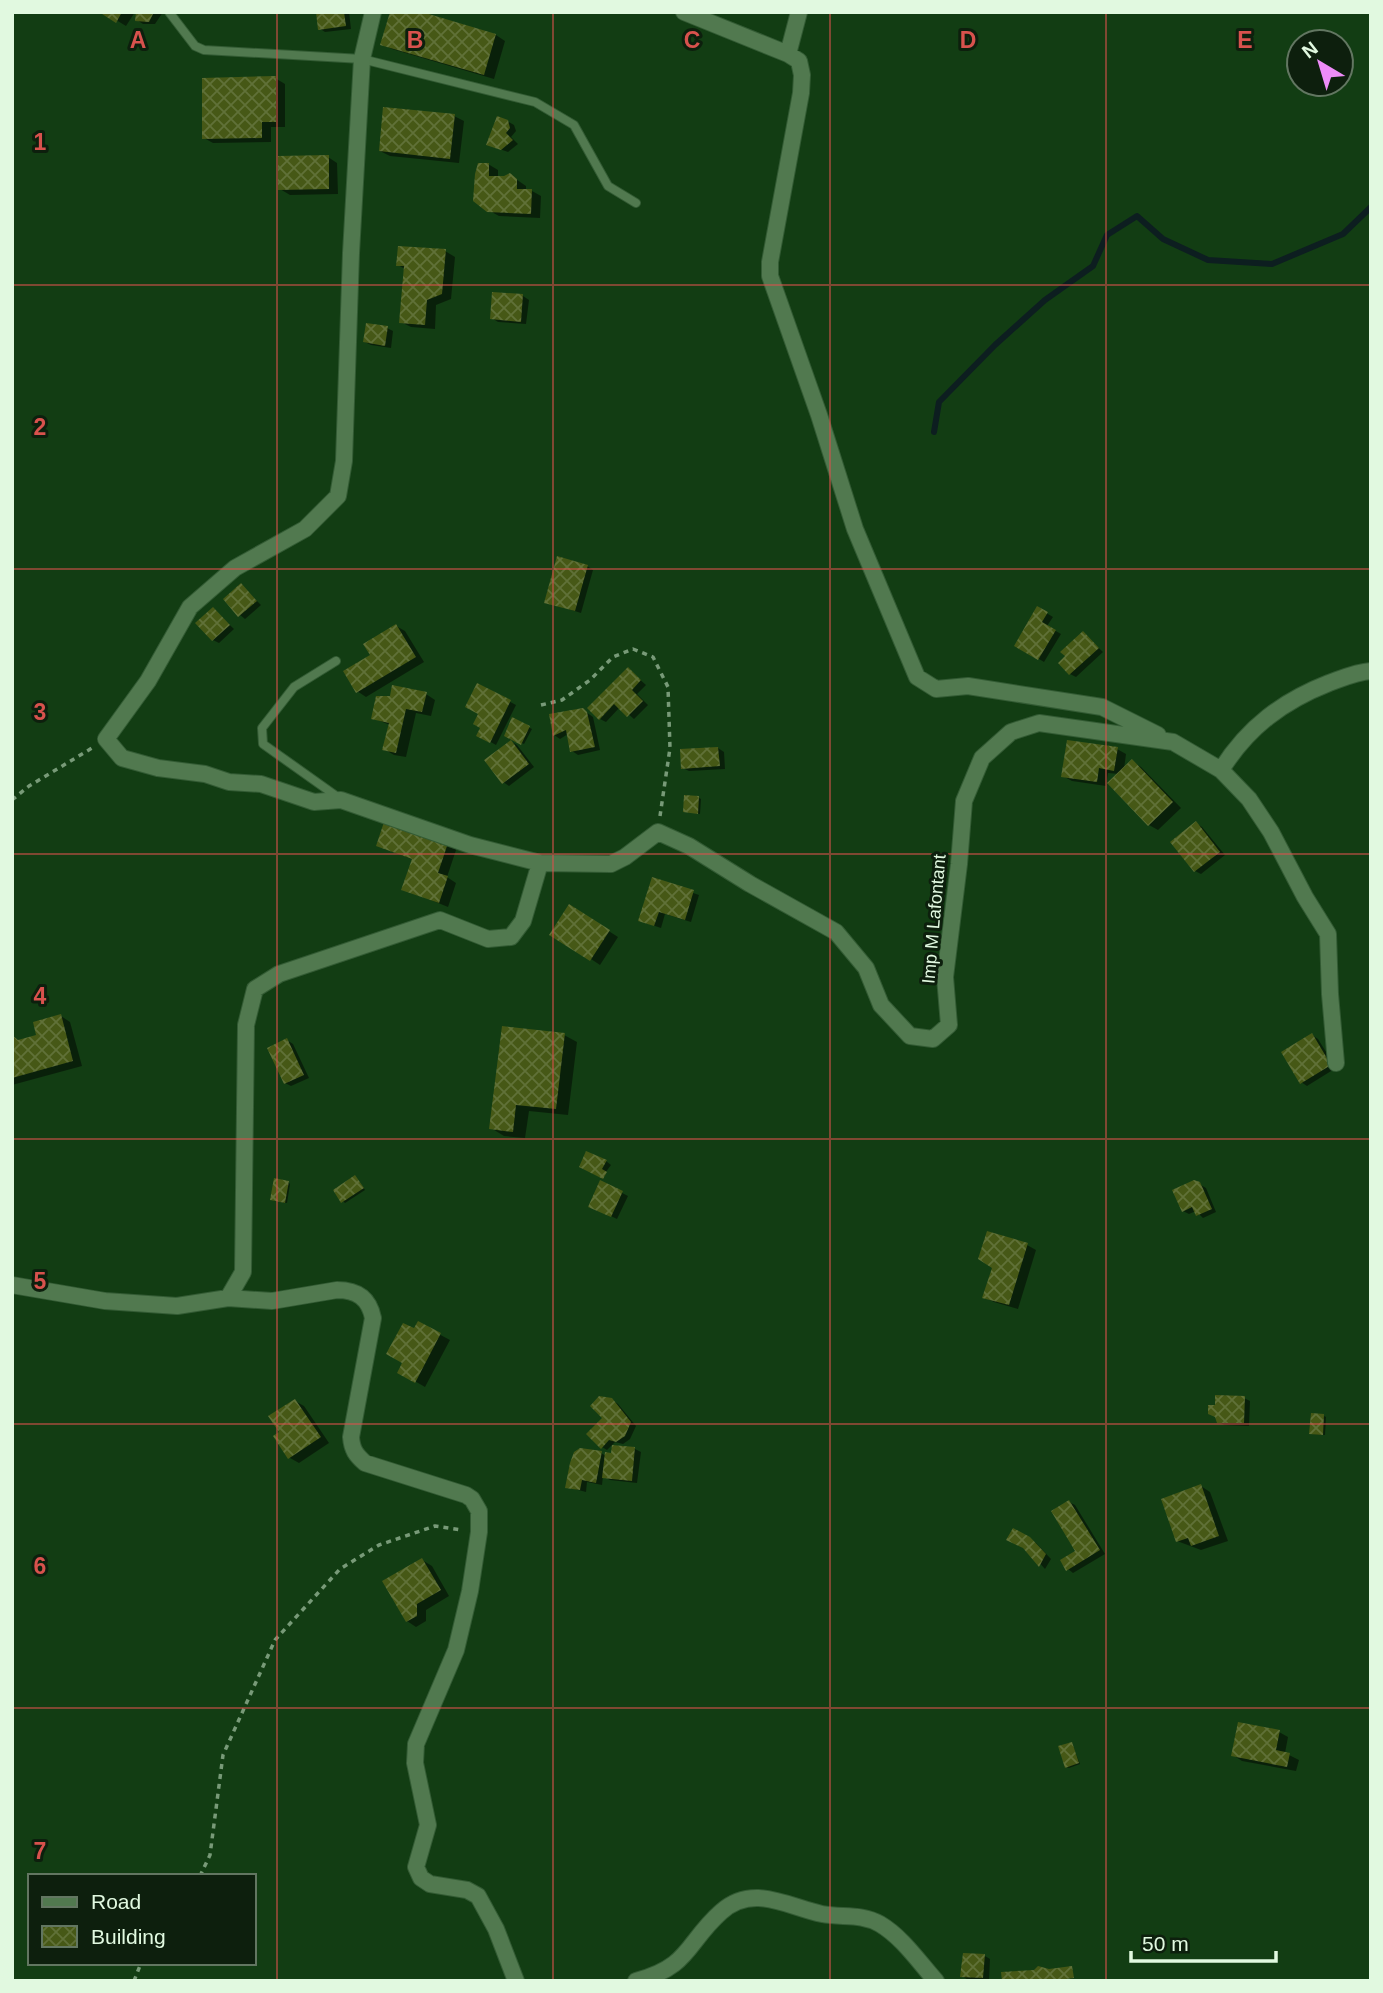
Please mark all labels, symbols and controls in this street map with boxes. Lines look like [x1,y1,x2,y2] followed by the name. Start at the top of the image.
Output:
[130,27,146,53] text: A
[407,27,423,53] text: B
[684,27,700,53] text: C
[960,27,976,53] text: D
[1237,27,1253,53] text: E
[1285,28,1355,98] north arrow
[1298,37,1322,62] text: N
[34,129,47,155] text: 1
[34,414,46,440] text: 2
[34,699,46,725] text: 3
[918,853,950,985] street label: Imp M Lafontant
[34,983,47,1009] text: 4
[34,1268,47,1294] text: 5
[34,1553,46,1579] text: 6
[34,1838,46,1864] text: 7
[28,1874,256,1965] legend
[91,1890,141,1913] text: Road
[1131,1920,1276,1964] scale bar
[91,1925,166,1948] text: Building
[1142,1932,1189,1955] text: 50 m

